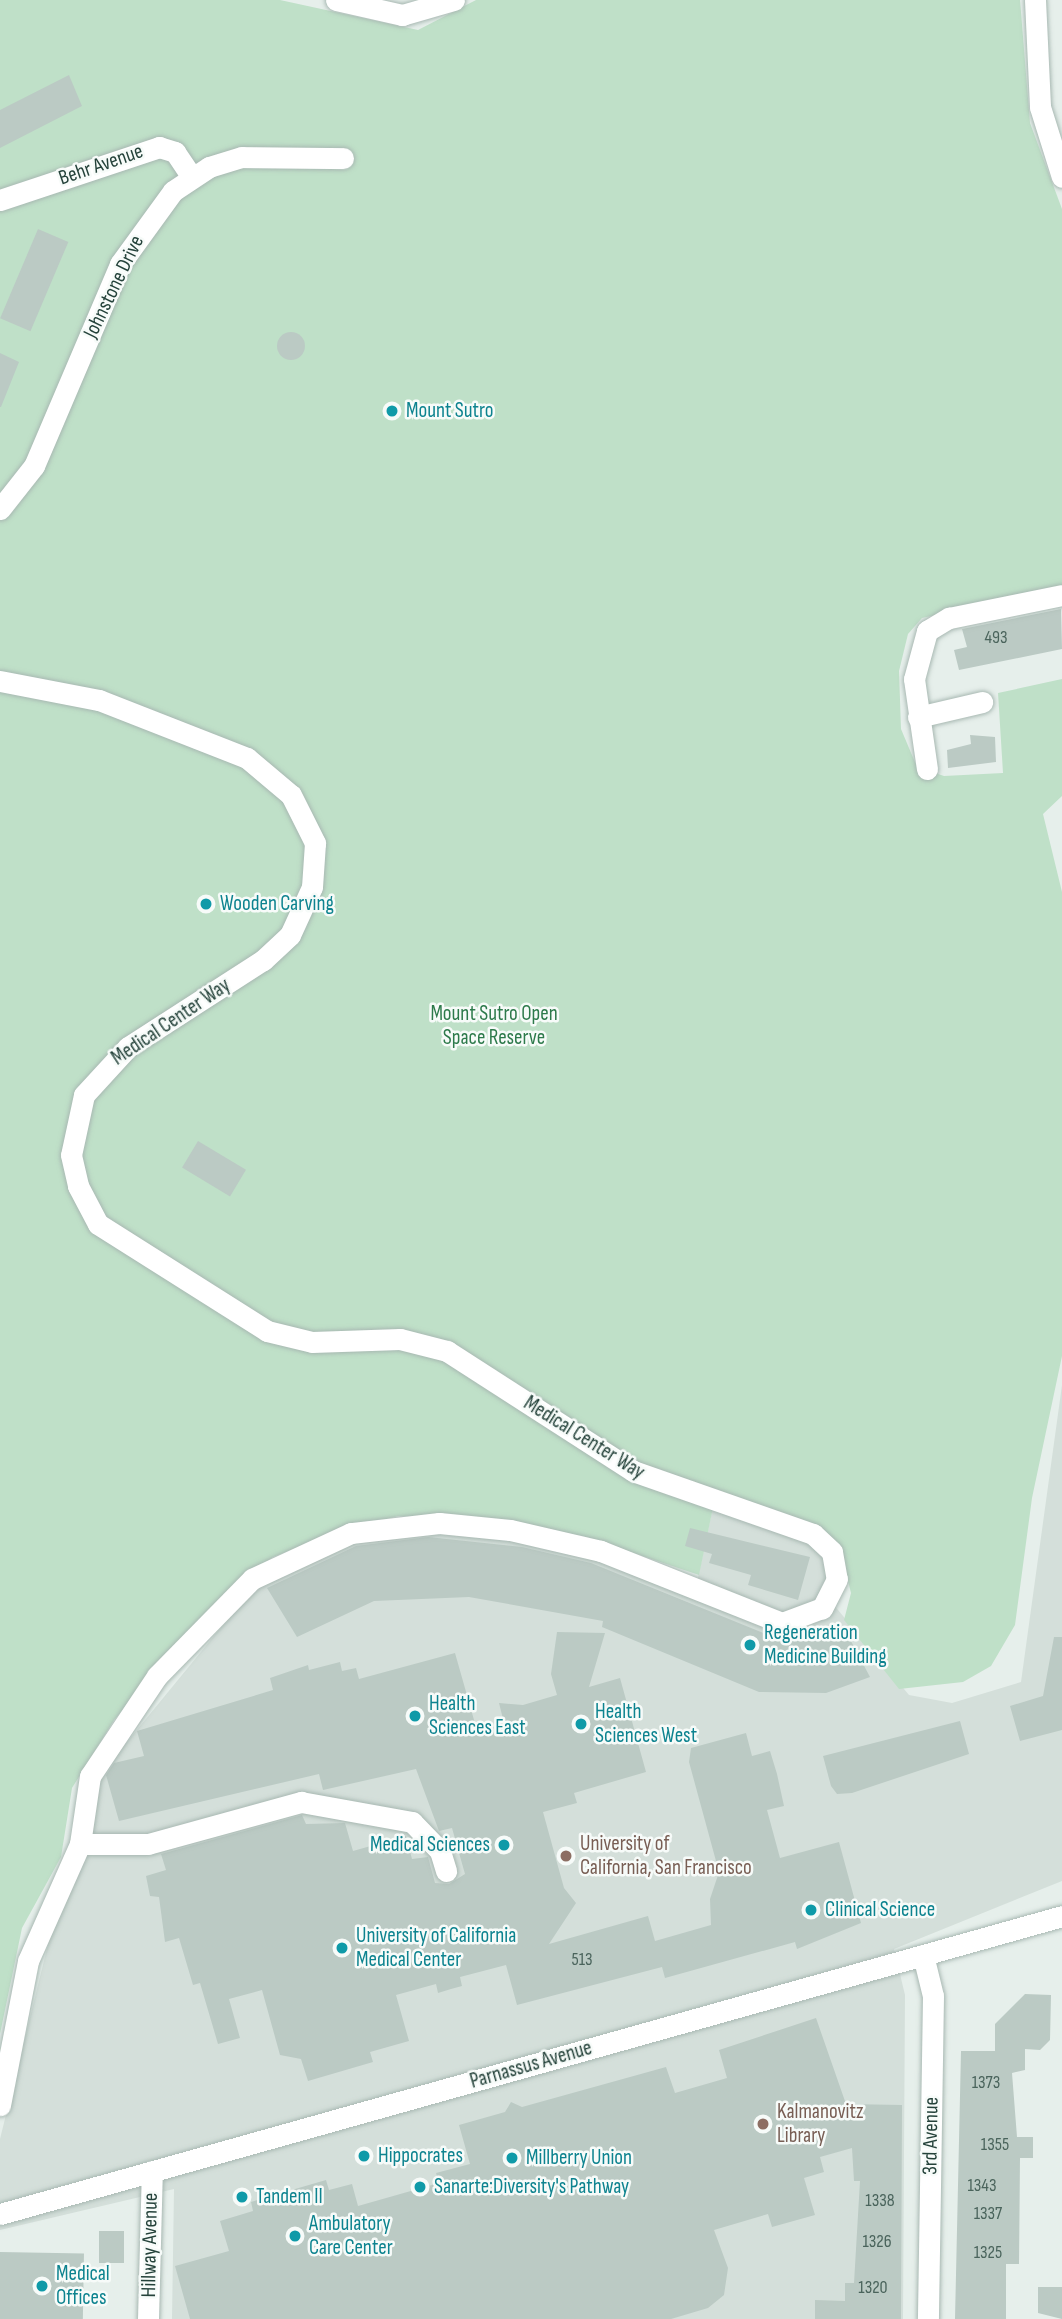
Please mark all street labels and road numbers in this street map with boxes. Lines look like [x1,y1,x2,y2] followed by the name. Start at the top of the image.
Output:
[56,139,146,191] street label: Behr Avenue
[78,232,150,342] street label: Johnstone Drive
[107,973,235,1071] street label: Medical Center Way
[519,1391,649,1485] street label: Medical Center Way
[467,2036,595,2094] street label: Parnassus Avenue
[918,2097,944,2175] street label: 3rd Avenue
[136,2192,164,2298] street label: Hillway Avenue

